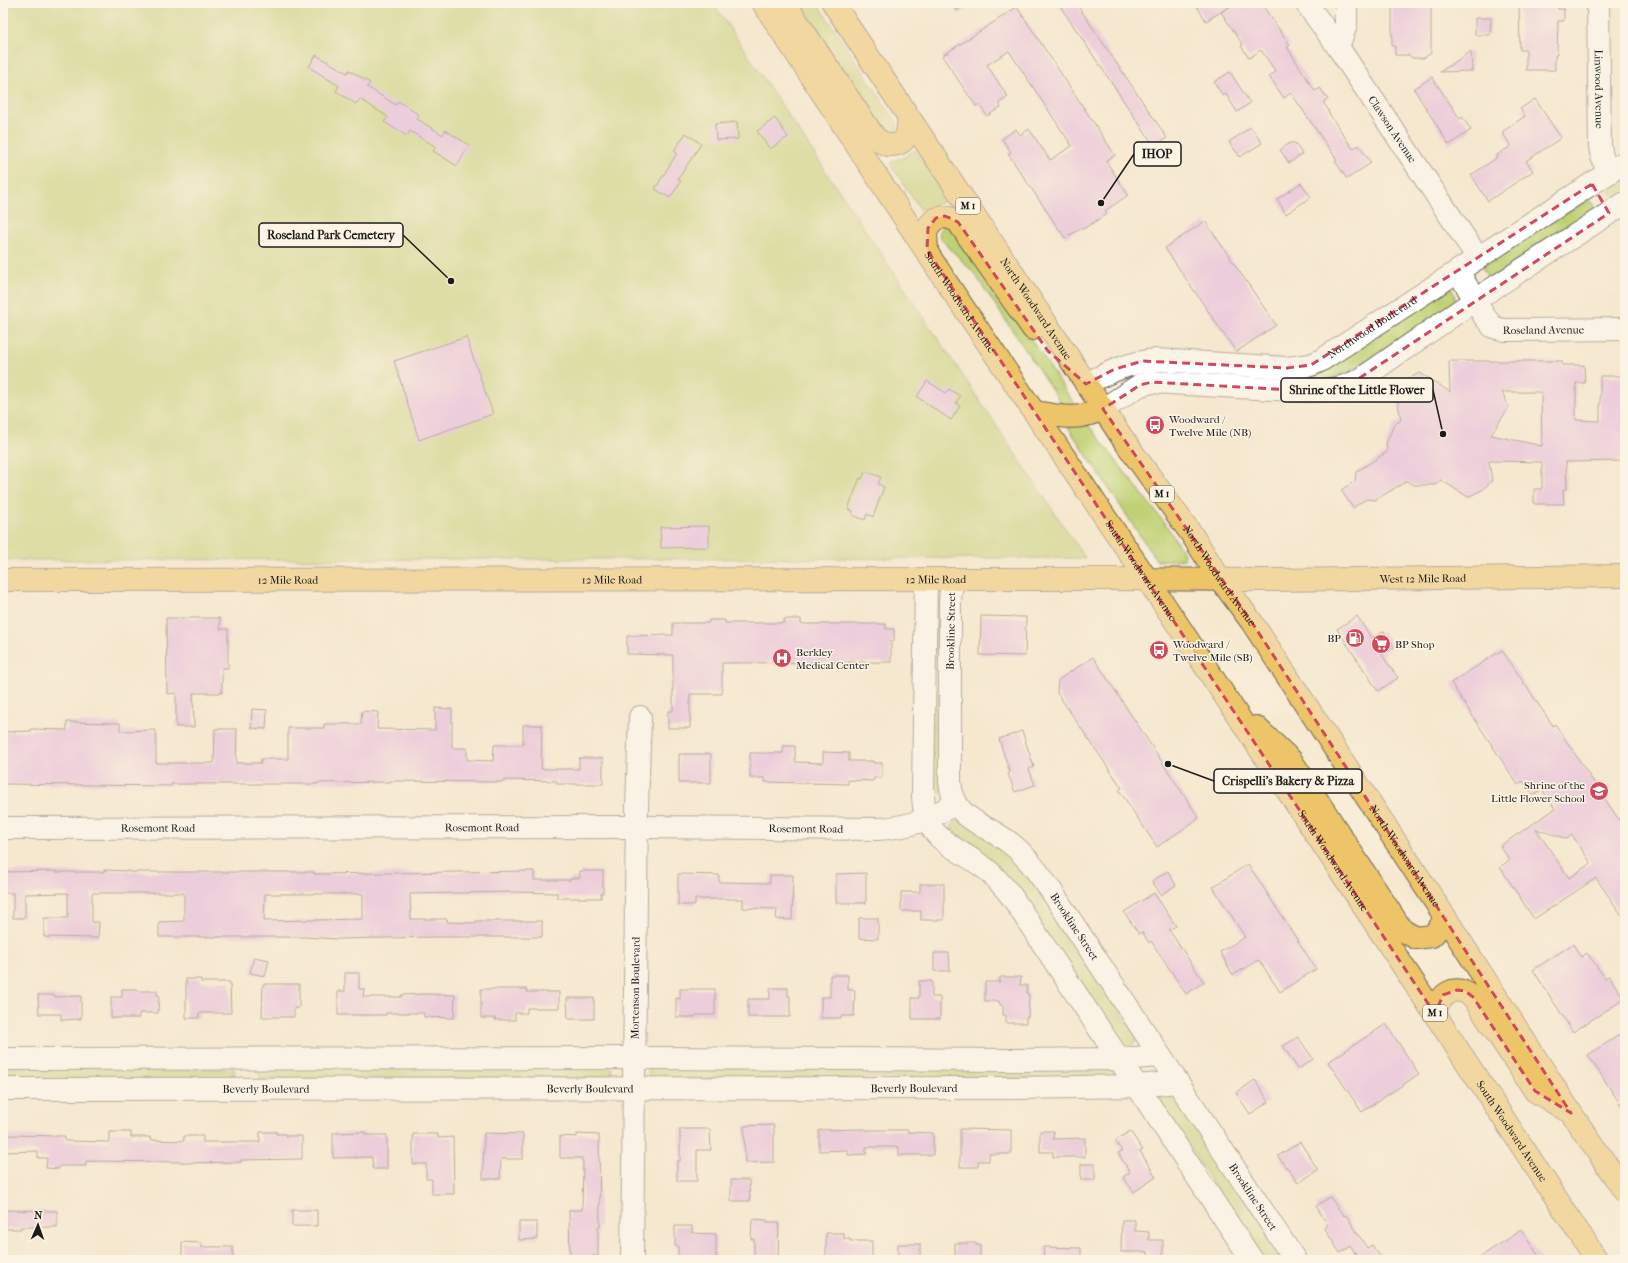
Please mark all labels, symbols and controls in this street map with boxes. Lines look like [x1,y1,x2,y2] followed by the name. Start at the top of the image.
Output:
[1592,49,1606,129] street label: Linwood Avenue
[1366,93,1420,165] street label: Clawson Avenue
[1134,142,1181,166] callout: IHOP
[1142,147,1173,161] text: IHOP
[956,198,980,214] road number: M 1
[259,223,403,247] callout: Roseland Park Cemetery
[267,228,396,243] text: Roseland Park Cemetery
[922,249,999,355] street label: South Woodward Avenue
[998,255,1075,362] street label: North Woodward Avenue
[1325,293,1420,361] street label: Northwood Boulevard
[1503,323,1585,337] street label: Roseland Avenue
[1281,378,1433,402] callout: Shrine of the Little Flower
[1289,383,1426,397] text: Shrine of the Little Flower
[1168,413,1251,439] place label: Woodward / Twelve Mile (NB)
[1144,414,1166,436] bus stop icon: Woodward / Twelve Mile (NB)
[1150,486,1174,502] road number: M 1
[1103,518,1180,624] street label: South Woodward Avenue
[1180,523,1259,629] street label: North Woodward Avenue
[1379,571,1467,585] street label: West 12 Mile Road
[258,573,319,586] street label: 12 Mile Road
[582,573,643,586] street label: 12 Mile Road
[906,573,967,586] street label: 12 Mile Road
[944,592,958,670] street label: Brookline Street
[1344,627,1366,649] fuel station icon: BP
[1327,632,1341,645] place label: BP
[1370,633,1392,655] supermarket icon: BP Shop
[1172,638,1253,664] place label: Woodward / Twelve Mile (SB)
[1395,638,1434,651] place label: BP Shop
[1148,639,1170,661] bus stop icon: Woodward / Twelve Mile (SB)
[796,646,869,672] place label: Berkley Medical Center
[771,647,793,669] hospital icon: Berkley Medical Center
[1214,769,1362,793] callout: Crispelli’s Bakery & Pizza
[1222,774,1354,789] text: Crispelli’s Bakery & Pizza
[1491,779,1586,805] place label: Shrine of the Little Flower School
[1588,780,1610,802] school or university icon: Shrine of the Little Flower School
[1367,802,1443,910] street label: North Woodward Avenue
[1295,808,1372,914] street label: South Woodward Avenue
[121,821,196,834] street label: Rosemont Road
[445,821,520,834] street label: Rosemont Road
[769,822,844,835] street label: Rosemont Road
[1048,890,1102,963] street label: Brookline Street
[628,936,642,1039] street label: Mortenson Boulevard
[1423,1005,1447,1021] road number: M 1
[1474,1078,1550,1185] street label: South Woodward Avenue
[222,1082,311,1095] street label: Beverly Boulevard
[546,1082,635,1095] street label: Beverly Boulevard
[870,1082,959,1095] street label: Beverly Boulevard
[1226,1161,1280,1233] street label: Brookline Street
[18,1205,58,1245] north arrow
[34,1209,43,1222] text: N

